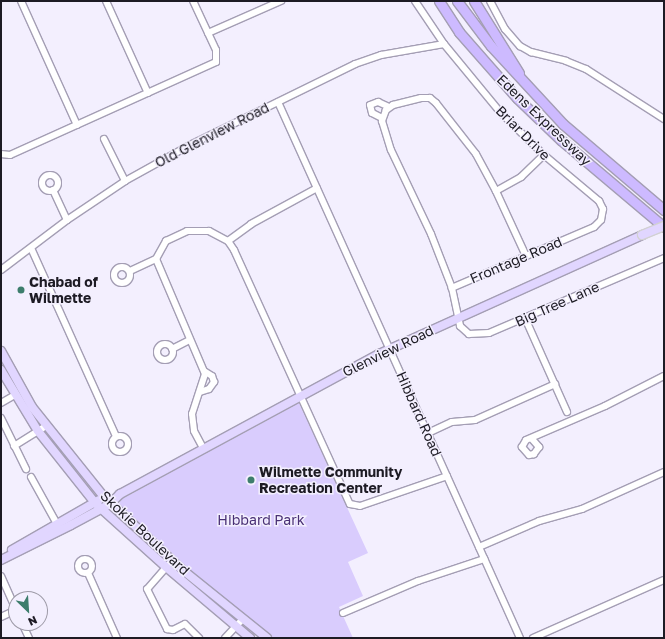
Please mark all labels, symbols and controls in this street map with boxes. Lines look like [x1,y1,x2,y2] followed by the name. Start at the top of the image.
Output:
[493,71,595,169] street label: Edens Expressway
[152,99,272,171] street label: Old Glenview Road
[492,102,554,164] street label: Briar Drive
[467,233,565,287] street label: Frontage Road
[29,274,98,306] place label: Chabad of Wilmette
[512,278,602,330] street label: Big Tree Lane
[16,285,26,295] marker: Chabad of Wilmette
[340,322,436,380] street label: Glenview Road
[393,369,445,459] street label: Hibbard Road
[259,464,402,496] place label: Wilmette Community Recreation Center
[246,475,256,485] marker: Wilmette Community Recreation Center
[97,487,193,579] street label: Skokie Boulevard
[217,512,305,528] park label: Hibbard Park
[8,591,48,631] north arrow
[26,614,39,629] text: N

